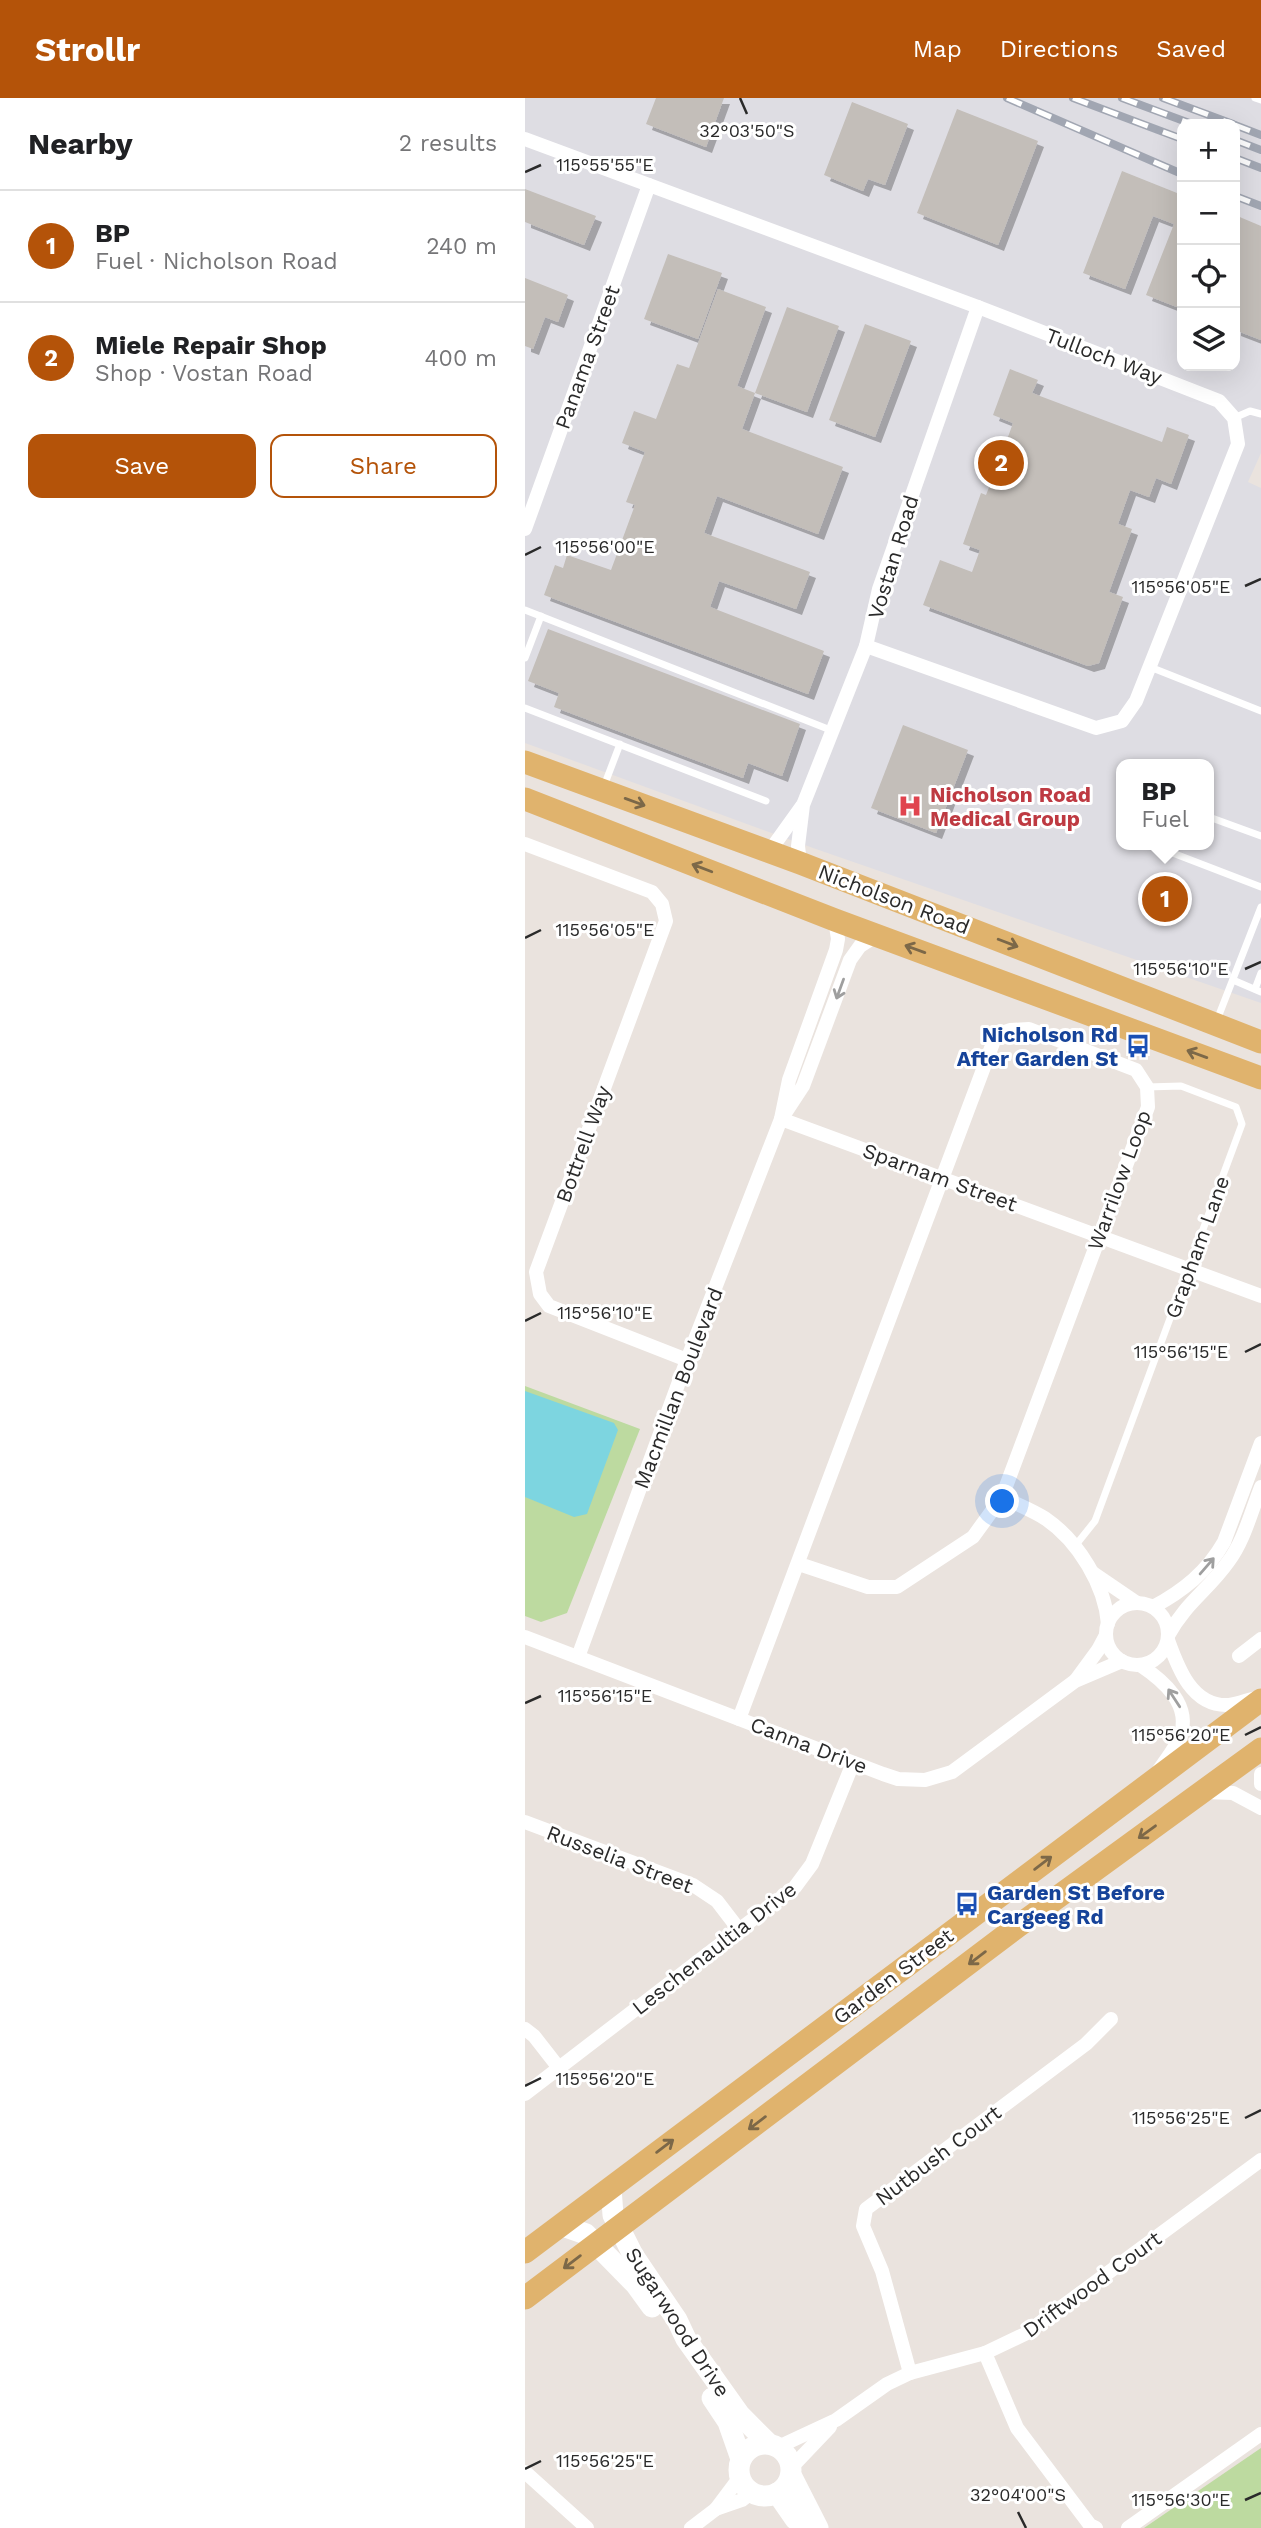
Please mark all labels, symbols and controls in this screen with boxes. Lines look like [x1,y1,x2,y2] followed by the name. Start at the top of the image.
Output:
[35,30,140,69] text: Strollr
[913,35,962,63] text: Map
[1000,35,1118,63] text: Directions
[1156,35,1226,63] text: Saved
[1177,119,1240,371] map controls
[1177,119,1240,182] button: +
[699,120,795,141] text: 32°03'50"S
[28,126,133,161] text: Nearby
[399,130,497,157] text: 2 results
[556,154,654,175] text: 115°55'55"E
[1177,182,1240,245] button: −
[95,218,130,248] text: BP
[46,233,56,260] text: 1
[426,233,497,260] text: 240 m
[1177,245,1240,308] button: locate
[95,248,338,275] text: Fuel · Nicholson Road
[549,281,625,432] street label: Panama Street
[1177,308,1240,371] button: layers
[1042,322,1166,390] street label: Tulloch Way
[95,330,327,360] text: Miele Repair Shop
[44,345,58,372] text: 2
[425,345,497,372] text: 400 m
[95,360,313,387] text: Shop · Vostan Road
[28,434,256,498] button: Save
[270,434,497,498] button: Share
[978,437,1024,489] pin: 2
[862,492,924,622] street label: Vostan Road
[555,536,655,557] text: 115°56'00"E
[1132,576,1230,597] text: 115°56'05"E
[1116,759,1214,850] popup
[1141,776,1176,806] text: BP
[930,782,1091,831] place label: Nicholson Road Medical Group
[896,792,924,820] hospital icon: Nicholson Road Medical Group
[623,797,645,810] one-way arrow
[1141,806,1189,833] text: Fuel
[815,859,973,939] street label: Nicholson Road
[692,861,714,874] one-way arrow
[1142,873,1188,925] pin: 1
[556,919,654,940] text: 115°56'05"E
[997,938,1019,951] one-way arrow
[904,942,926,954] one-way arrow
[1133,958,1229,979] text: 115°56'10"E
[832,977,845,999] one-way arrow
[957,1022,1118,1071] place label: Nicholson Rd After Garden St
[1124,1032,1152,1060] bus stop icon: Nicholson Rd After Garden St
[1187,1047,1208,1059] one-way arrow
[550,1082,616,1206] street label: Bottrell Way
[1082,1106,1156,1254] street label: Warrilow Loop
[859,1138,1021,1217] street label: Sparnam Street
[1160,1172,1234,1322] street label: Grapham Lane
[628,1284,728,1492] street label: Macmillan Boulevard
[557,1302,653,1323] text: 115°56'10"E
[1134,1341,1228,1362] text: 115°56'15"E
[985,1484,1019,1518] your location
[1199,1558,1215,1576] one-way arrow
[558,1685,652,1706] text: 115°56'15"E
[1167,1688,1181,1708] one-way arrow
[747,1711,871,1779] street label: Canna Drive
[1132,1724,1230,1745] text: 115°56'20"E
[543,1820,697,1898] street label: Russelia Street
[1138,1825,1157,1840] one-way arrow
[1034,1856,1052,1871] one-way arrow
[627,1876,801,2020] street label: Leschenaultia Drive
[987,1880,1165,1929] place label: Garden St Before Cargeeg Rd
[953,1890,981,1918] bus stop icon: Garden St Before Cargeeg Rd
[828,1923,958,2029] street label: Garden Street
[968,1950,986,1965] one-way arrow
[556,2068,654,2089] text: 115°56'20"E
[870,2099,1006,2210] street label: Nutbush Court
[1132,2107,1230,2128] text: 115°56'25"E
[748,2115,766,2130] one-way arrow
[655,2139,674,2154] one-way arrow
[1018,2225,1166,2342] street label: Driftwood Court
[620,2243,736,2401] street label: Sugarwood Drive
[563,2255,581,2270] one-way arrow
[556,2450,654,2471] text: 115°56'25"E
[970,2484,1066,2505] text: 32°04'00"S
[1132,2489,1230,2510] text: 115°56'30"E

